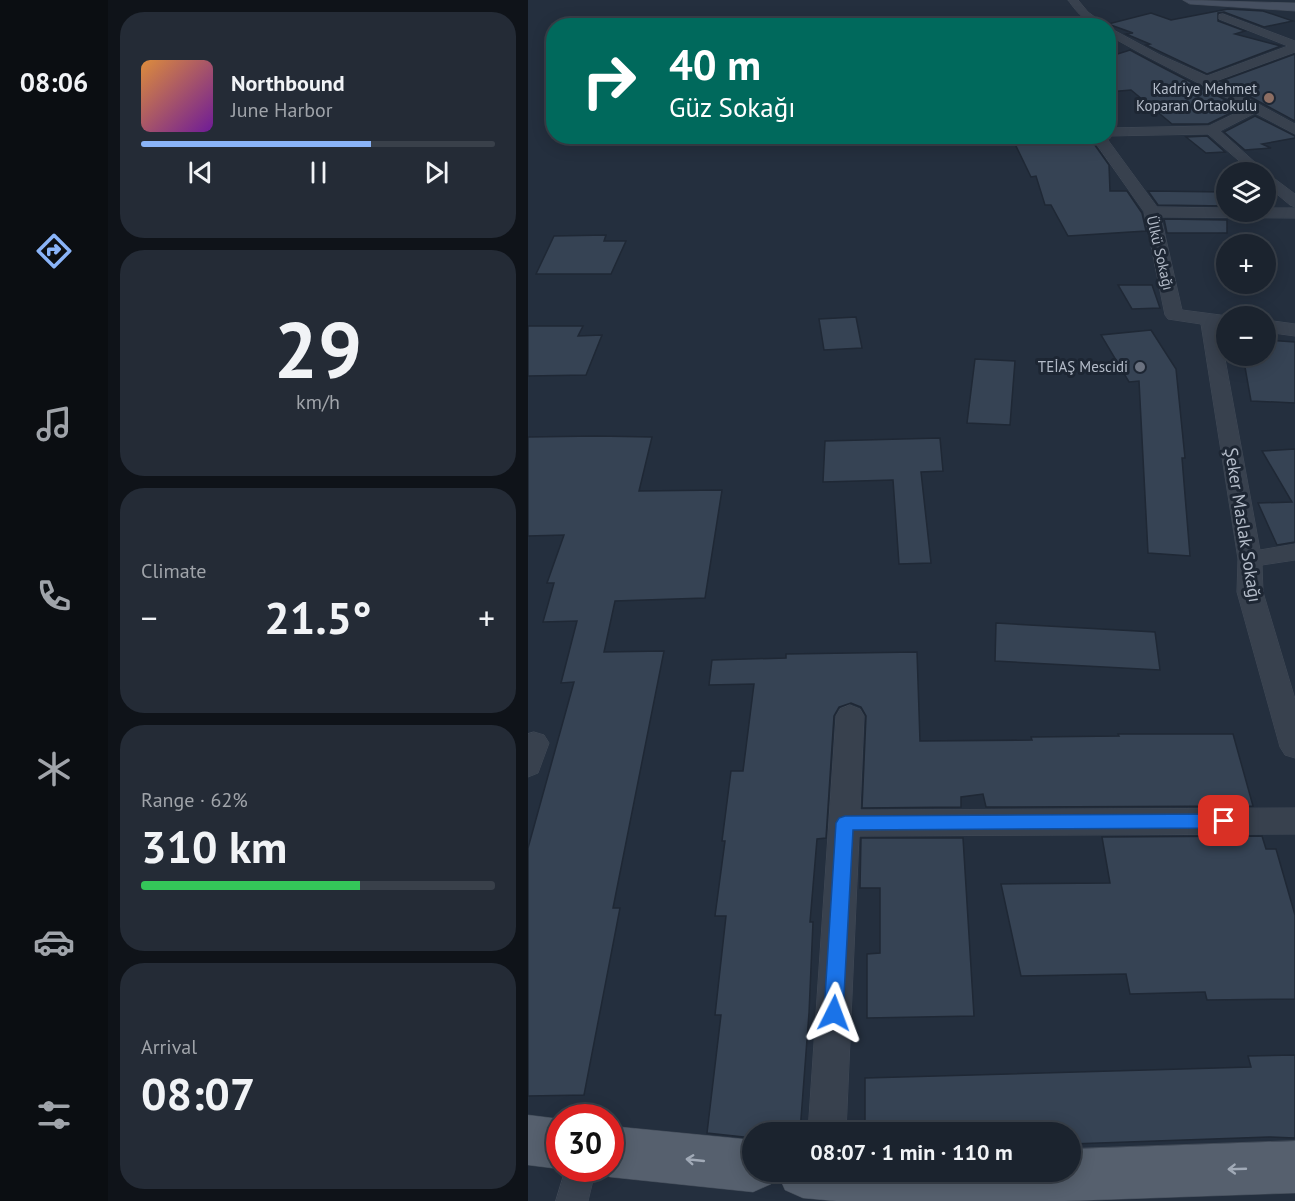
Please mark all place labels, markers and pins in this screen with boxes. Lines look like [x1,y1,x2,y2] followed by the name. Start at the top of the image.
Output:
[1136,79,1257,115] place label: Kadriye Mehmet Koparan Ortaokulu
[1262,91,1276,105] marker: Kadriye Mehmet Koparan Ortaokulu
[1038,357,1128,376] place label: TEİAŞ Mescidi
[1133,360,1147,374] marker: TEİAŞ Mescidi
[1198,795,1249,846] pin

